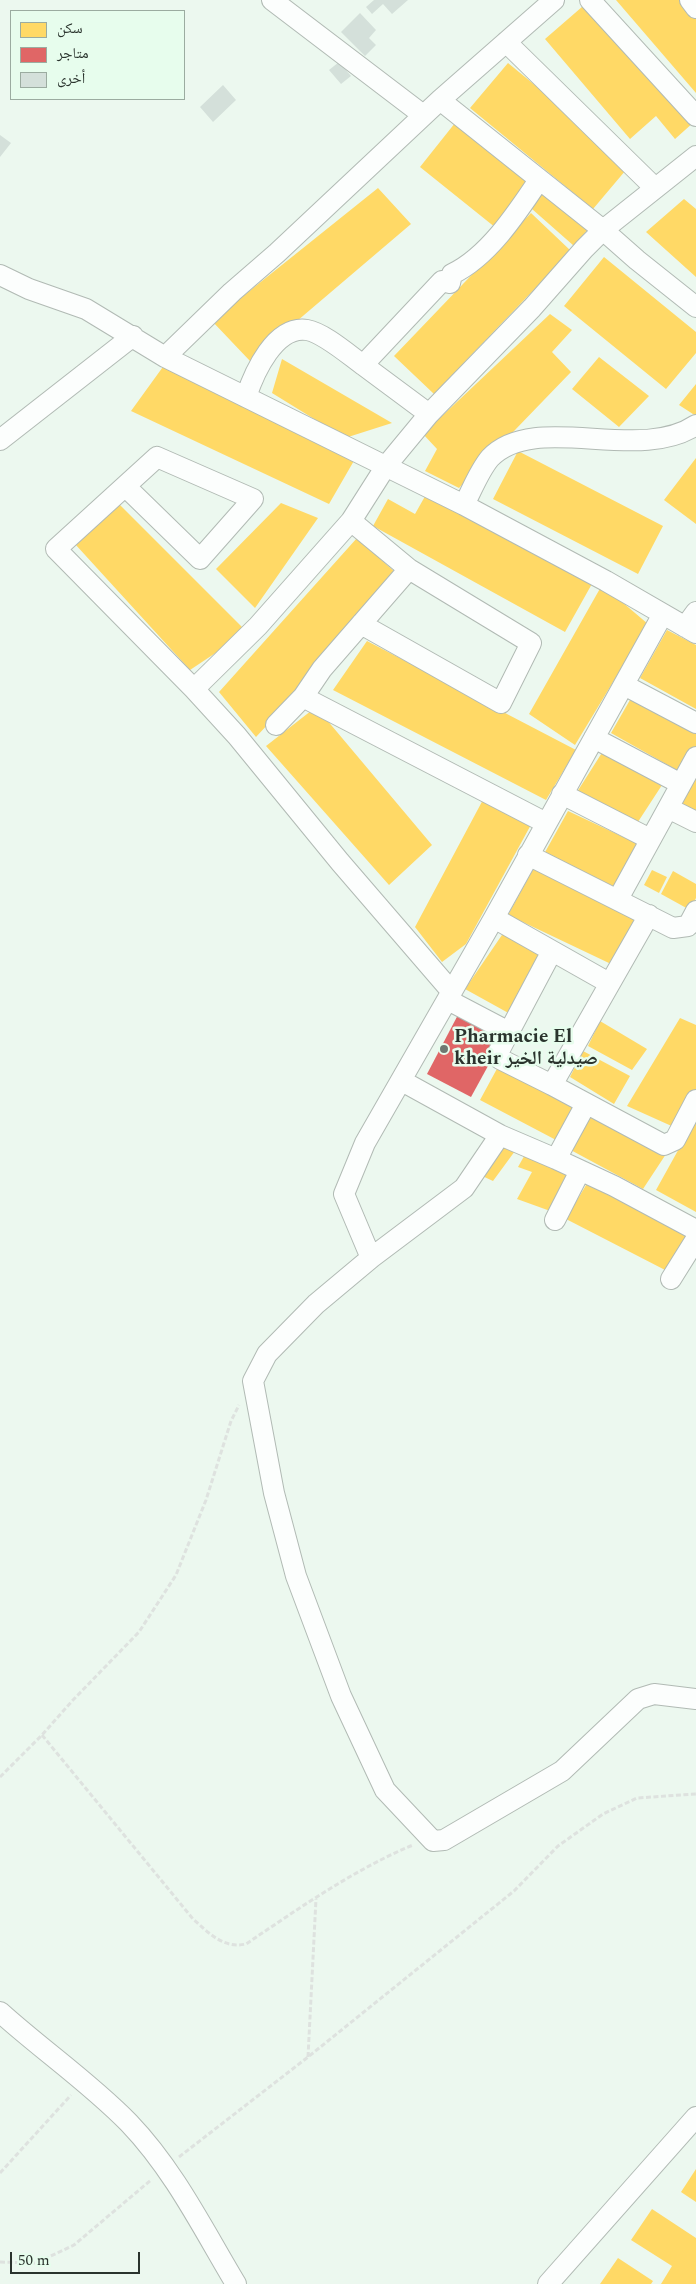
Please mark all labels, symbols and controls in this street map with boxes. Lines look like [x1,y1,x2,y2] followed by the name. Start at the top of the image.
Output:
[10,10,185,100] legend
[57,17,83,40] text: سكن
[57,42,89,65] text: متاجر
[57,67,85,90] text: أخرى
[454,1027,598,1071] place label: Pharmacie El kheir صيدلية الخير
[438,1043,450,1055] marker: Pharmacie El kheir صيدلية الخير
[12,2242,142,2274] scale bar
[18,2249,50,2272] text: 50 m

